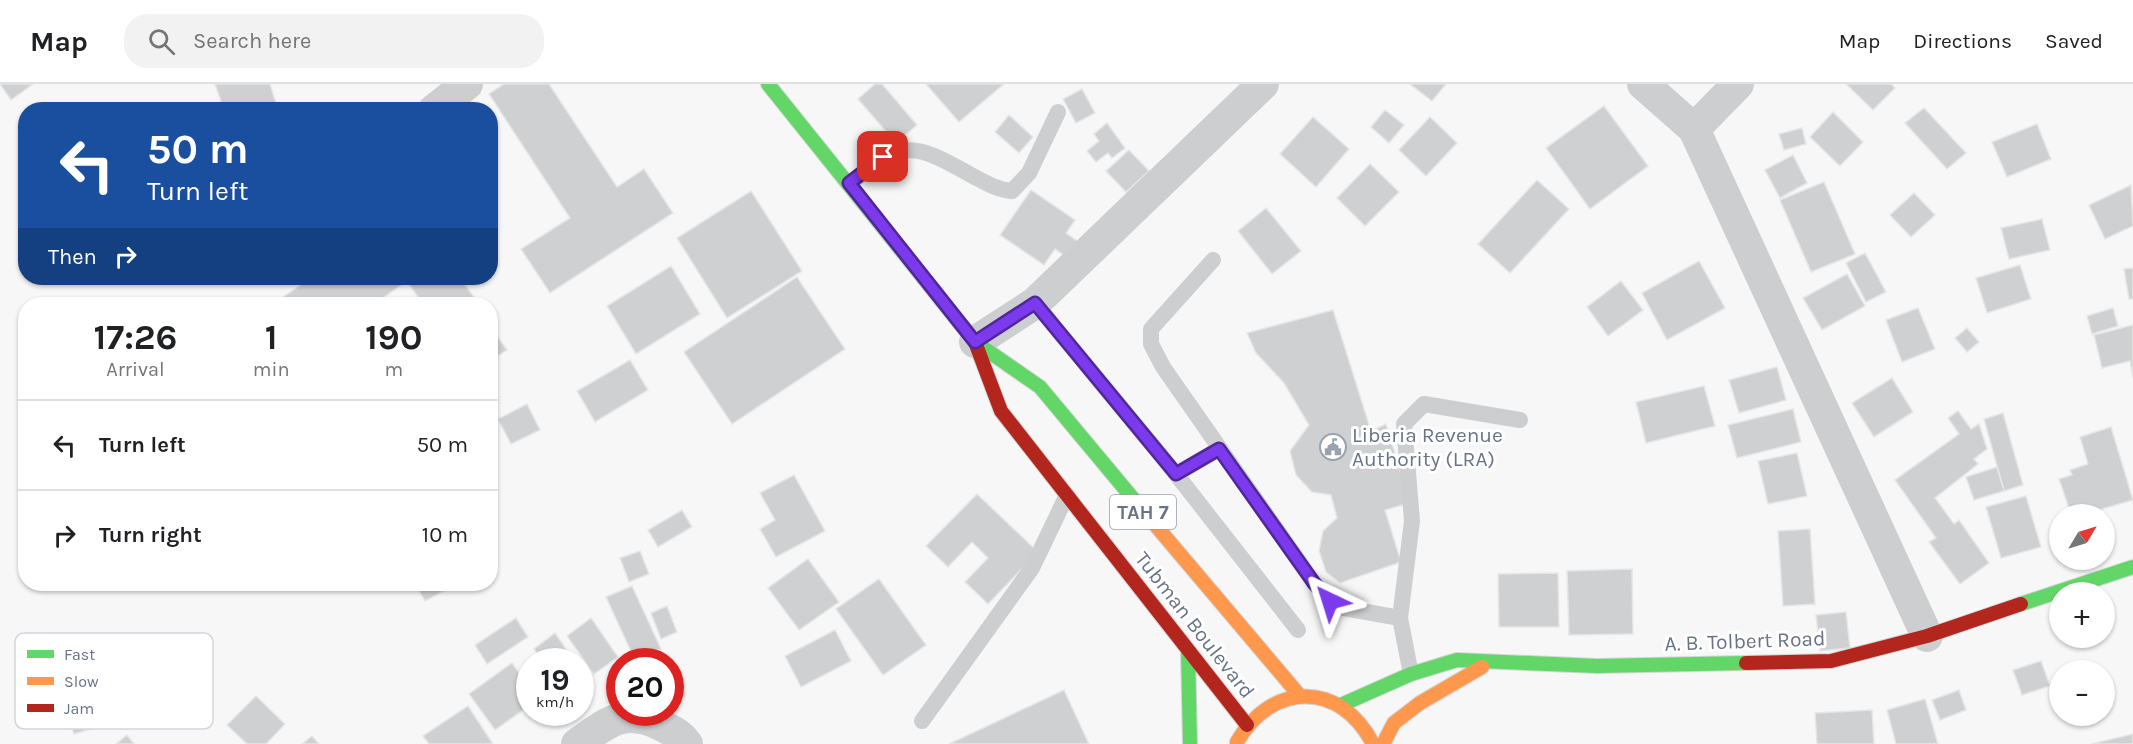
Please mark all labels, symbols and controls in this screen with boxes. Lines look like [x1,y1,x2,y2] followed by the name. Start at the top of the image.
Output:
[124,14,544,68] search box
[30,25,88,58] text: Map
[145,25,178,58] icon: search
[193,28,311,54] text: Search here
[1839,29,1880,53] text: Map
[1913,29,2012,53] text: Directions
[2045,29,2103,53] text: Saved
[147,124,249,174] text: 50 m
[48,126,126,204] icon: left
[857,131,908,182] pin
[866,140,899,173] icon: arrive
[147,175,248,207] text: Turn left
[109,240,142,273] icon: right
[48,244,97,270] text: Then
[93,316,177,358] text: 17:26
[265,316,278,358] text: 1
[365,316,423,358] text: 190
[106,358,165,381] text: Arrival
[253,358,290,381] text: min
[384,358,403,381] text: m
[1352,423,1503,471] place label: Liberia Revenue Authority (LRA)
[48,429,81,462] icon: left
[99,432,186,458] text: Turn left
[417,432,468,458] text: 50 m
[1318,432,1348,462] public building icon: Liberia Revenue Authority (LRA)
[1110,495,1176,529] road number: TAH 7
[2049,504,2115,570] north arrow
[2049,504,2115,726] map controls
[48,519,81,552] icon: right
[99,522,202,548] text: Turn right
[422,522,468,548] text: 10 m
[1130,547,1260,703] street label: Tubman Boulevard
[1298,569,1362,633] position arrow
[2049,582,2115,648] button: +
[1664,626,1826,656] street label: A. B. Tolbert Road
[15,633,213,729] legend
[64,645,95,664] text: Fast
[606,648,684,726] speed limit sign: 20
[2049,660,2115,726] button: −
[540,662,569,698] text: 19
[64,672,99,691] text: Slow
[536,693,574,711] text: km/h
[64,699,94,718] text: Jam

